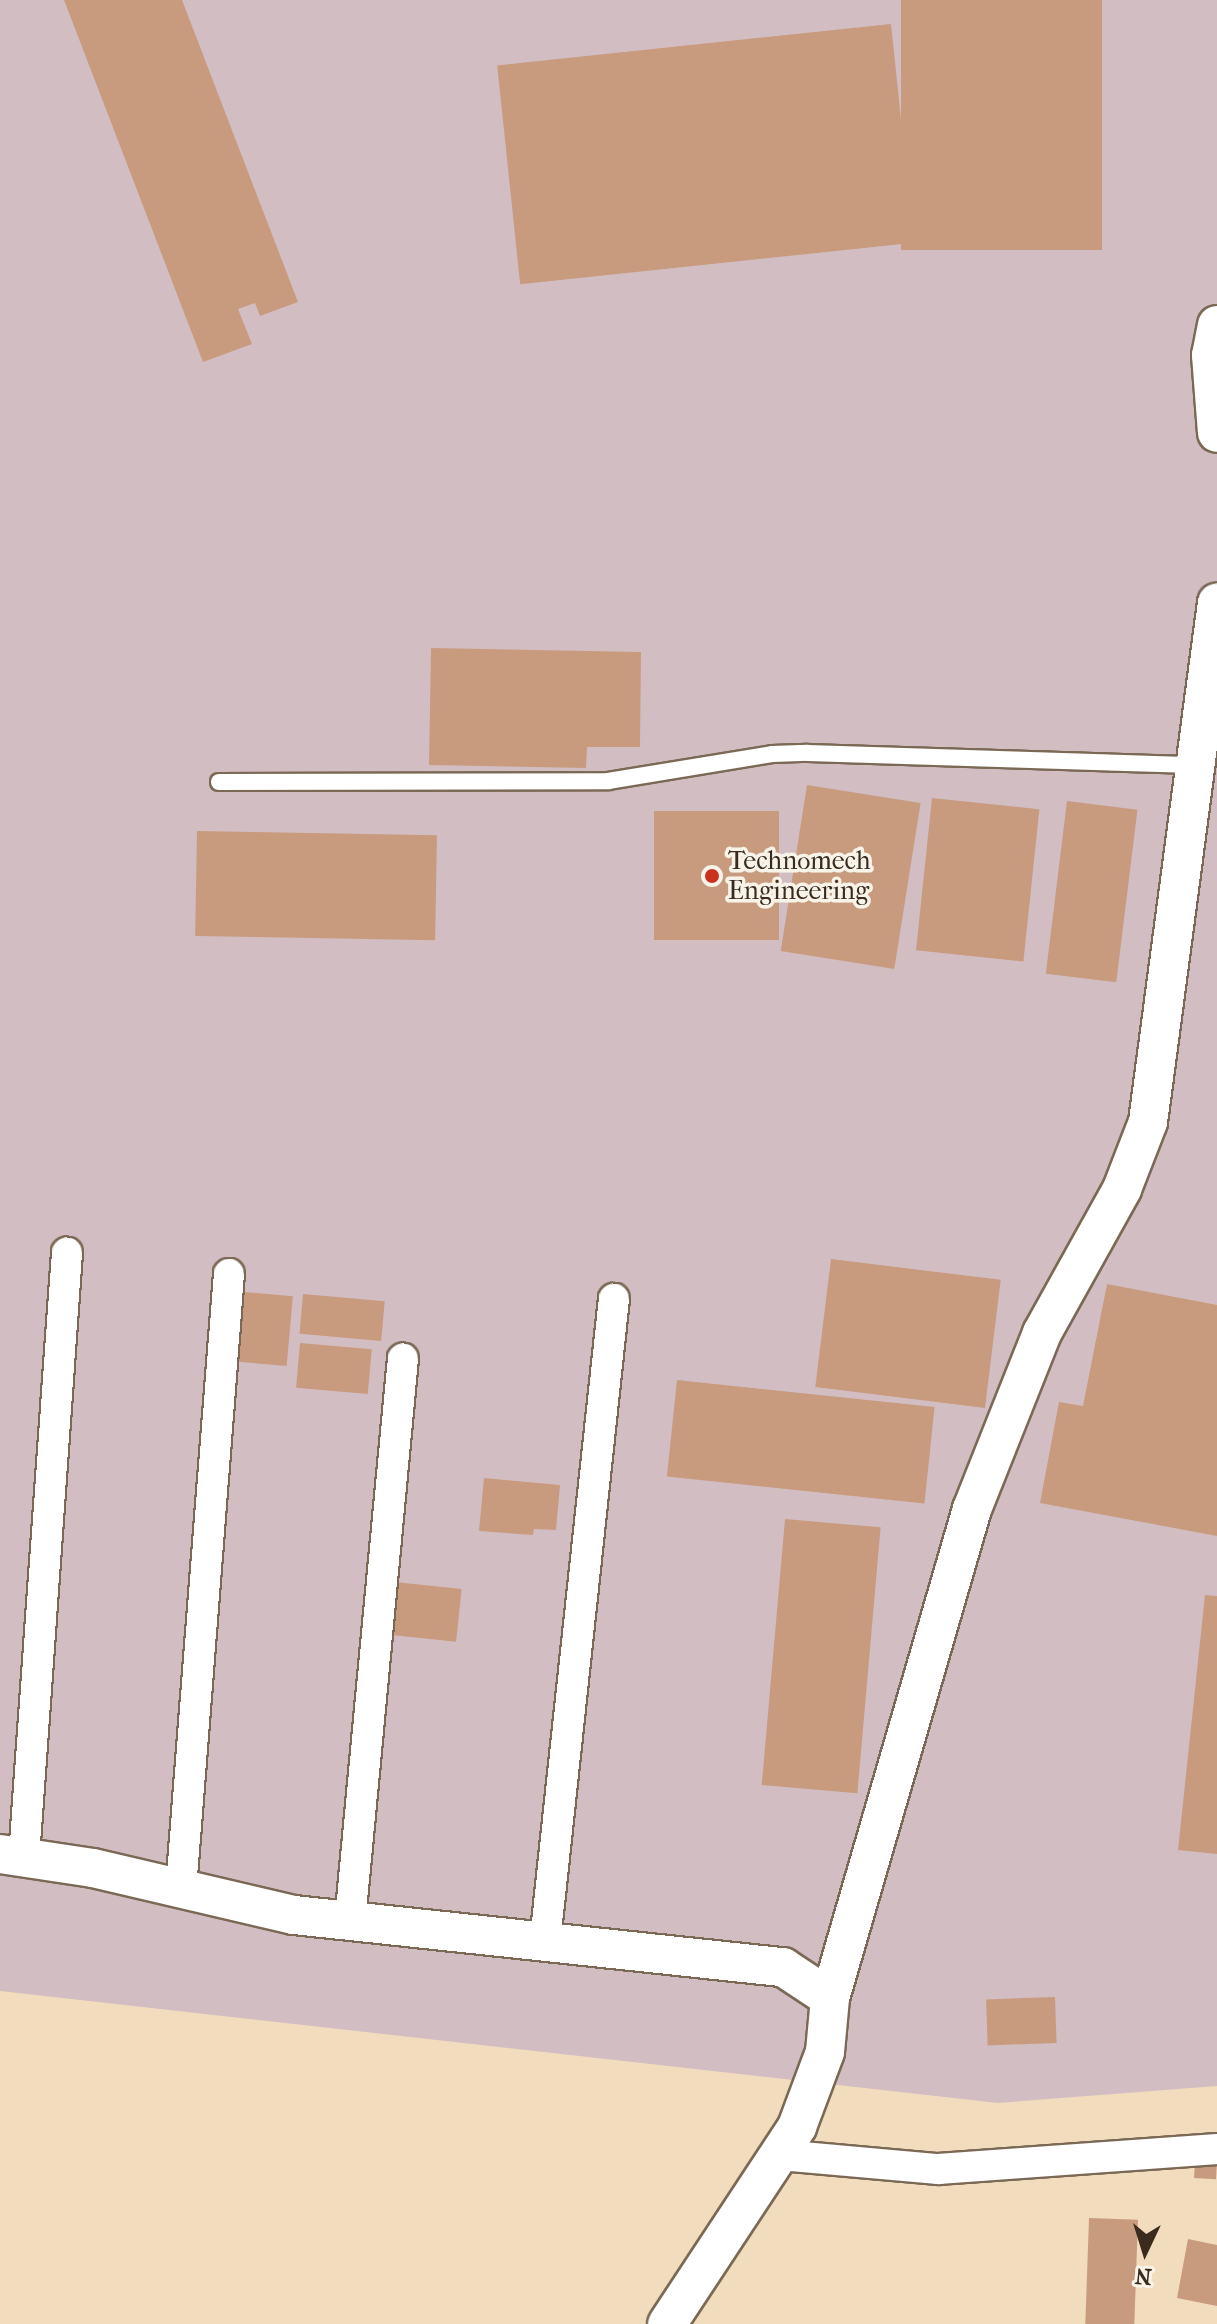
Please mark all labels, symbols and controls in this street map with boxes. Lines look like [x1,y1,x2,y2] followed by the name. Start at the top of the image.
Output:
[728,845,871,906] place label: Technomech Engineering
[703,867,721,885] marker: Technomech Engineering
[1105,2212,1185,2292] north arrow
[1134,2262,1153,2289] text: N

